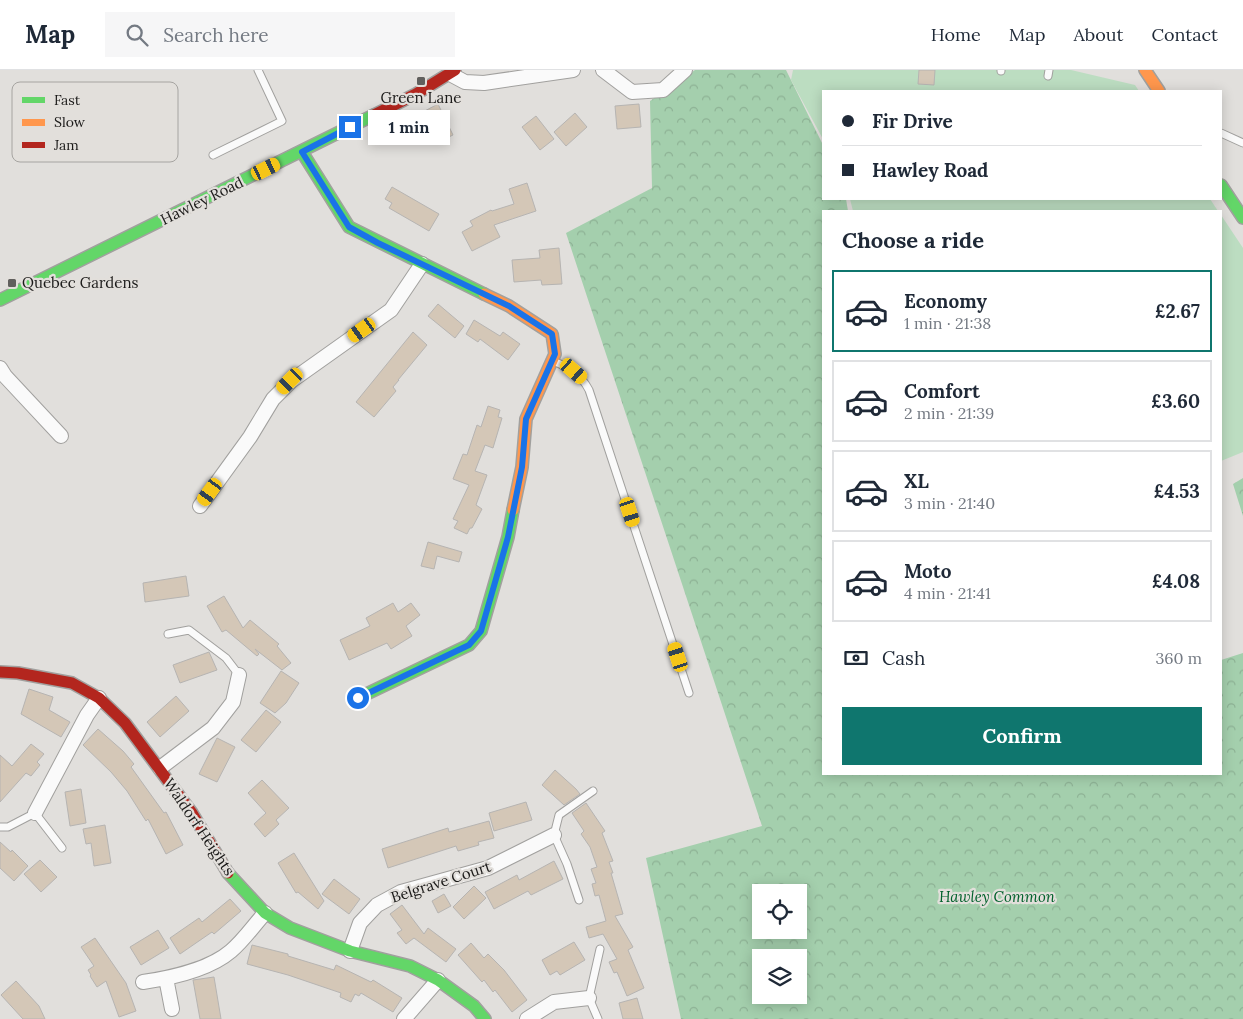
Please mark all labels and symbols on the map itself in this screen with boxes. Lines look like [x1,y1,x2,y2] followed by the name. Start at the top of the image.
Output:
[415,75,427,87] marker: Green Lane
[12,82,178,162] legend
[380,88,462,107] place label: Green Lane
[54,91,81,109] text: Fast
[368,110,450,144] callout: 1 min
[54,113,86,131] text: Slow
[339,116,361,138] route end
[53,136,79,154] text: Jam
[249,156,282,182] car
[157,172,246,229] street label: Hawley Road
[22,273,138,292] place label: Quebec Gardens
[6,277,18,289] marker: Quebec Gardens
[345,315,378,345] car
[557,355,590,387] car
[274,365,305,397] car
[195,475,224,509] car
[618,495,641,529] car
[666,640,689,674] car
[347,687,369,709] route start
[160,774,239,879] street label: Waldorf Heights
[388,856,493,907] street label: Belgrave Court
[939,887,1056,906] park label: Hawley Common

